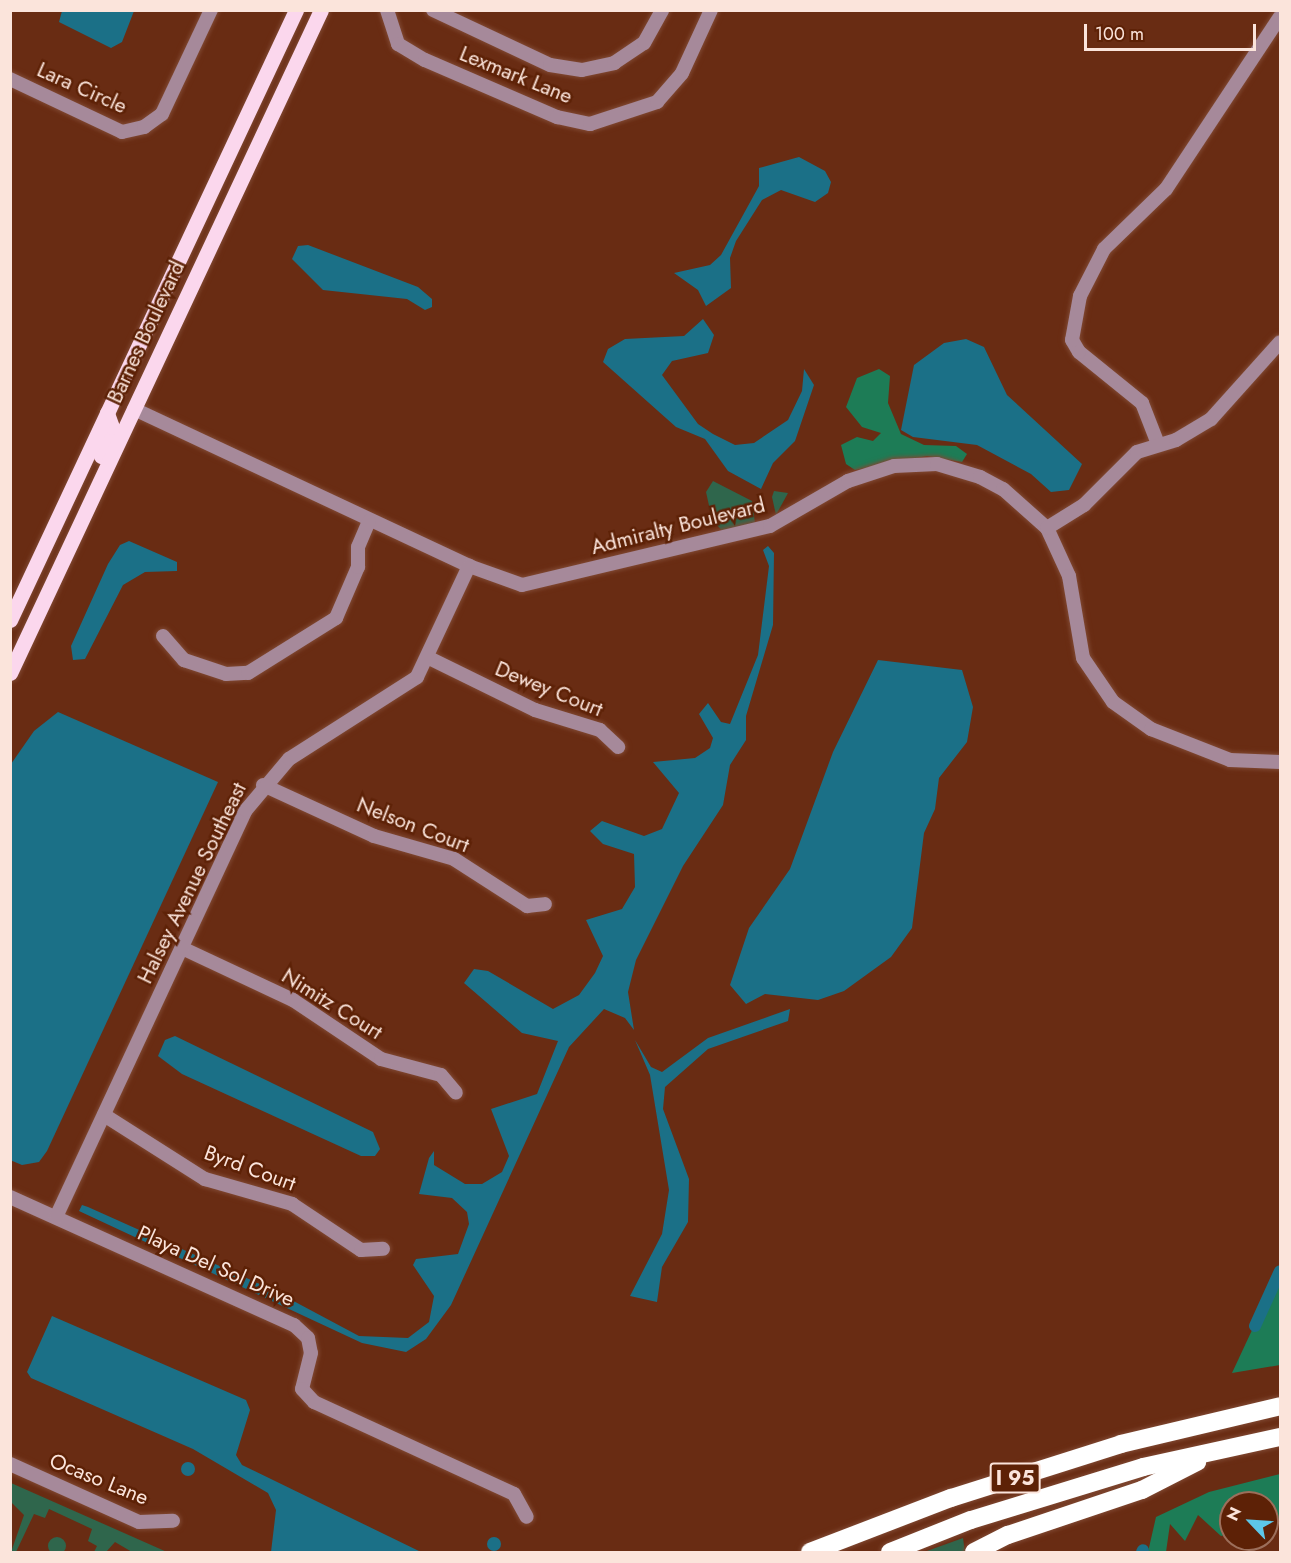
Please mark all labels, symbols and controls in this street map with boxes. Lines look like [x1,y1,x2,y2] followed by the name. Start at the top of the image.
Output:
[1087,12,1260,50] scale bar
[1095,21,1144,47] text: 100 m
[456,41,576,109] street label: Lexmark Lane
[33,57,131,119] street label: Lara Circle
[102,257,190,407] street label: Barnes Boulevard
[588,492,768,560] street label: Admiralty Boulevard
[491,656,607,722] street label: Dewey Court
[132,778,252,988] street label: Halsey Avenue Southeast
[353,792,473,858] street label: Nelson Court
[277,963,387,1045] street label: Nimitz Court
[201,1140,299,1196] street label: Byrd Court
[134,1220,298,1312] street label: Playa Del Sol Drive
[46,1448,152,1510] street label: Ocaso Lane
[990,1461,1040,1495] road number: I 95
[1219,1491,1279,1551] north arrow
[1221,1503,1247,1525] text: N

